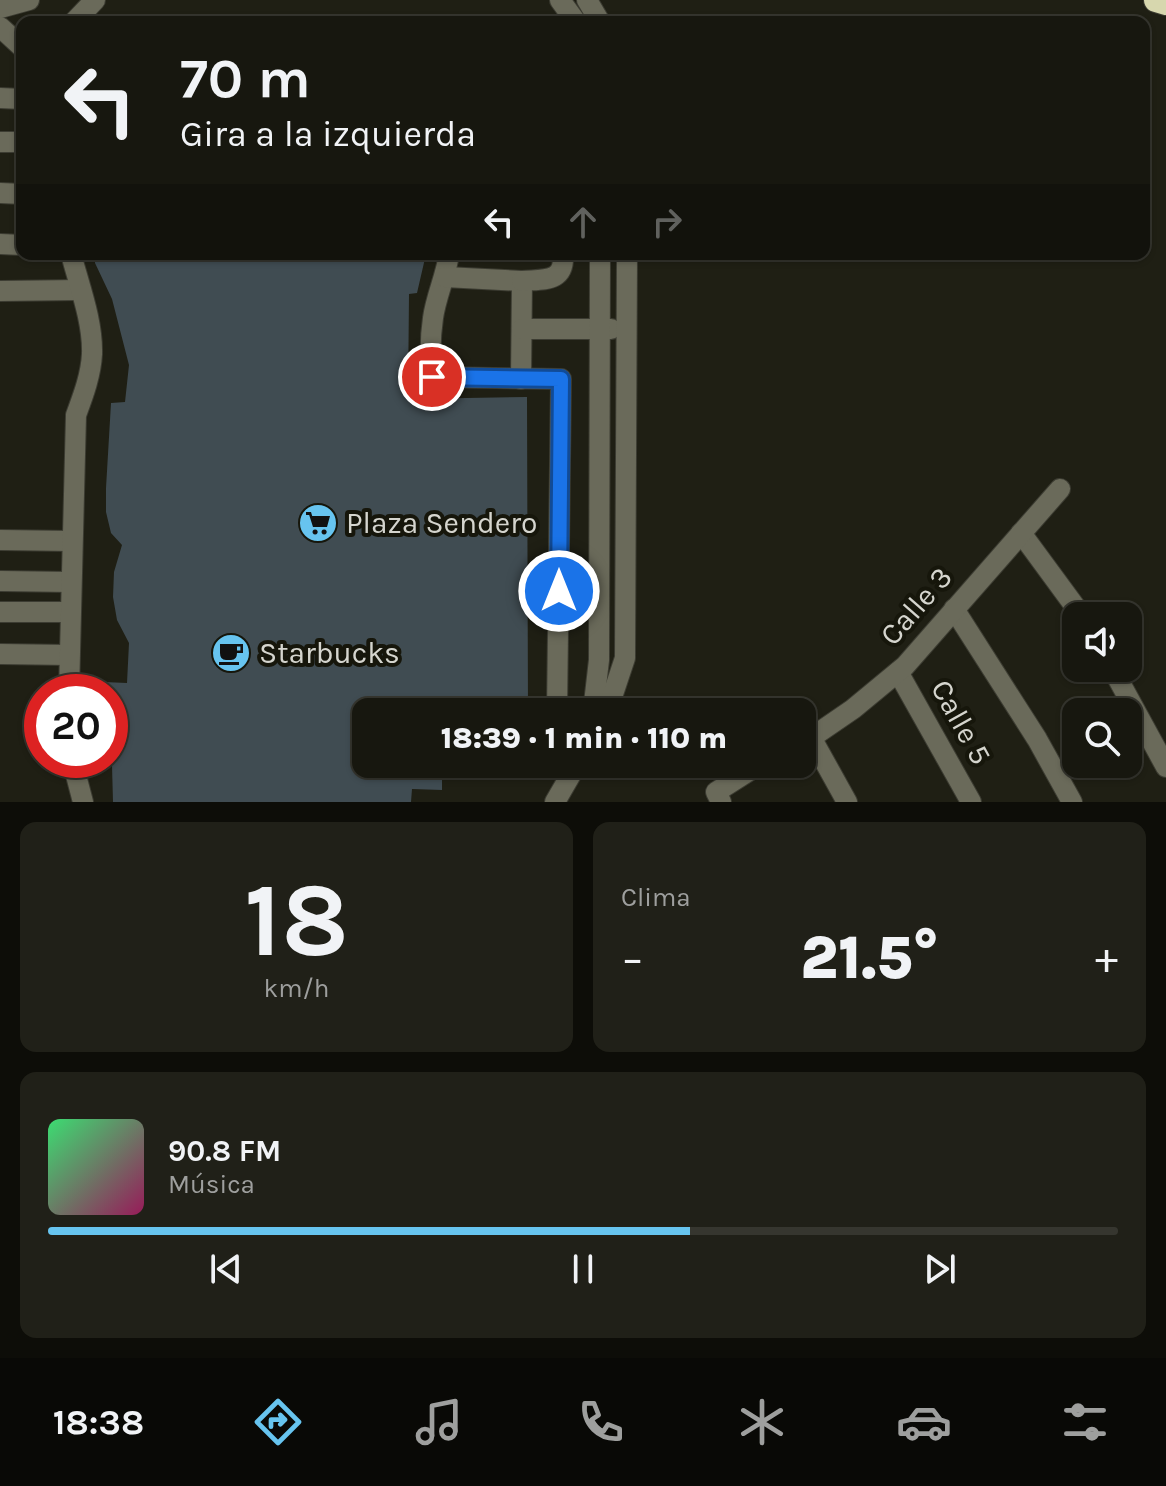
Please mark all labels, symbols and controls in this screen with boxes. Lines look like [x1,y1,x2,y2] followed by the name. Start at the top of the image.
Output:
[180,46,311,111] text: 70 m
[48,48,152,152] icon: left
[180,113,476,155] text: Gira a la izquierda
[477,200,521,244] icon: left
[561,200,605,244] icon: ahead
[645,200,689,244] icon: right
[398,343,466,411] pin
[410,355,454,399] icon: arrive
[297,502,339,544] supermarket icon: Plaza Sendero
[346,505,537,541] place label: Plaza Sendero
[517,549,601,633] position arrow
[872,559,960,653] street label: Calle 3
[1062,602,1142,778] map controls
[1062,602,1142,682] button: sound
[210,632,252,674] cafe icon: Starbucks
[259,635,400,671] place label: Starbucks
[923,673,999,771] street label: Calle 5
[24,674,128,778] speed limit sign: 20
[1062,698,1142,778] button: search
[441,720,727,756] text: 18:39 · 1 min · 110 m
[244,860,349,981] text: 18
[621,882,691,913] text: Clima
[800,923,939,993] text: 21.5°
[621,933,644,984] text: −
[1095,933,1118,984] text: +
[264,973,329,1004] text: km/h
[168,1133,281,1169] text: 90.8 FM
[168,1169,255,1200] text: Música
[204,1247,248,1291] icon: previous
[561,1247,605,1291] icon: pause
[918,1247,962,1291] icon: next
[250,1394,306,1450] icon: directions
[411,1394,467,1450] icon: music
[573,1394,629,1450] icon: phone
[734,1394,790,1450] icon: climate
[896,1394,952,1450] icon: car
[1057,1394,1113,1450] icon: filters
[53,1401,144,1443] text: 18:38

